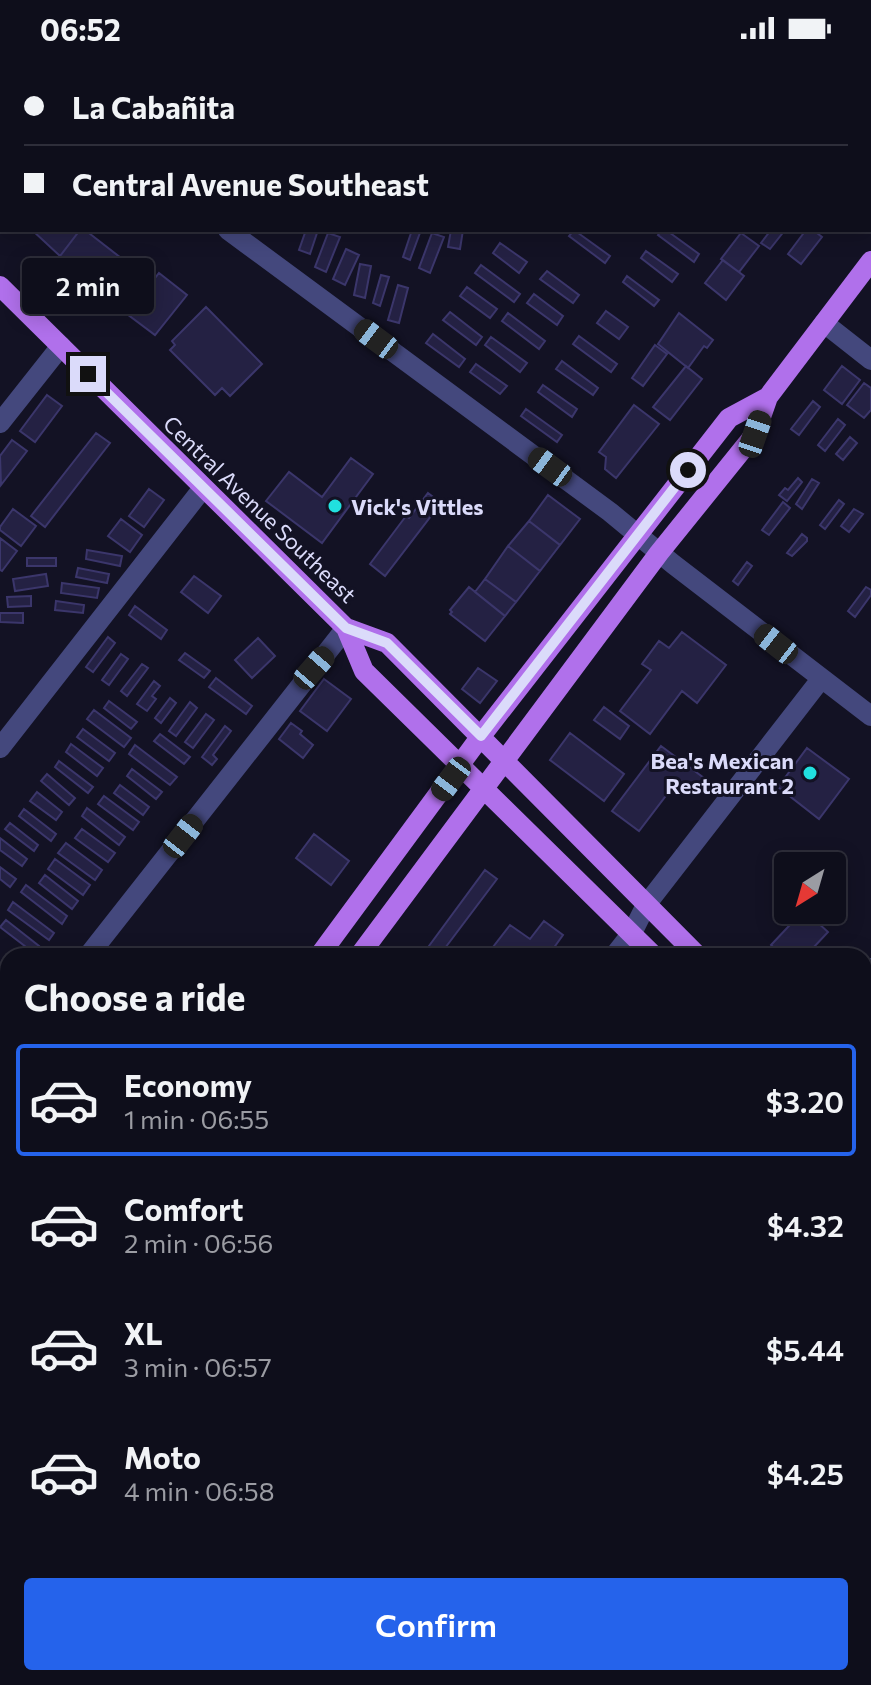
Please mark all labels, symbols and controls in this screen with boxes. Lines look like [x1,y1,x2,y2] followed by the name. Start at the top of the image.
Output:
[40,10,121,47] text: 06:52
[72,88,235,125] text: La Cabañita
[72,165,429,202] text: Central Avenue Southeast
[22,258,154,314] callout: 2 min
[56,270,120,301] text: 2 min
[350,315,402,363] car
[70,356,106,392] route end
[736,407,774,461] car
[158,410,362,608] street label: Central Avenue Southeast
[524,443,576,491] car
[670,452,706,488] route start
[351,493,484,520] place label: Vick's Vittles
[326,497,344,515] marker: Vick's Vittles
[750,620,802,668] car
[289,642,339,694] car
[651,747,794,799] place label: Bea's Mexican Restaurant 2
[427,753,475,805] car
[801,764,819,782] marker: Bea's Mexican Restaurant 2
[159,810,207,862] car
[774,852,846,924] north arrow
[774,852,846,924] map controls
[24,974,245,1018] text: Choose a ride
[28,1064,100,1136] icon: car
[124,1066,252,1103] text: Economy
[766,1082,844,1119] text: $3.20
[124,1103,269,1134] text: 1 min · 06:55
[28,1188,100,1260] icon: car
[124,1190,243,1227] text: Comfort
[767,1206,844,1243] text: $4.32
[124,1227,273,1258] text: 2 min · 06:56
[28,1312,100,1384] icon: car
[124,1314,163,1351] text: XL
[766,1330,844,1367] text: $5.44
[124,1351,272,1382] text: 3 min · 06:57
[28,1436,100,1508] icon: car
[124,1438,201,1475] text: Moto
[767,1454,844,1491] text: $4.25
[124,1475,275,1506] text: 4 min · 06:58
[24,1578,848,1670] button: Confirm

